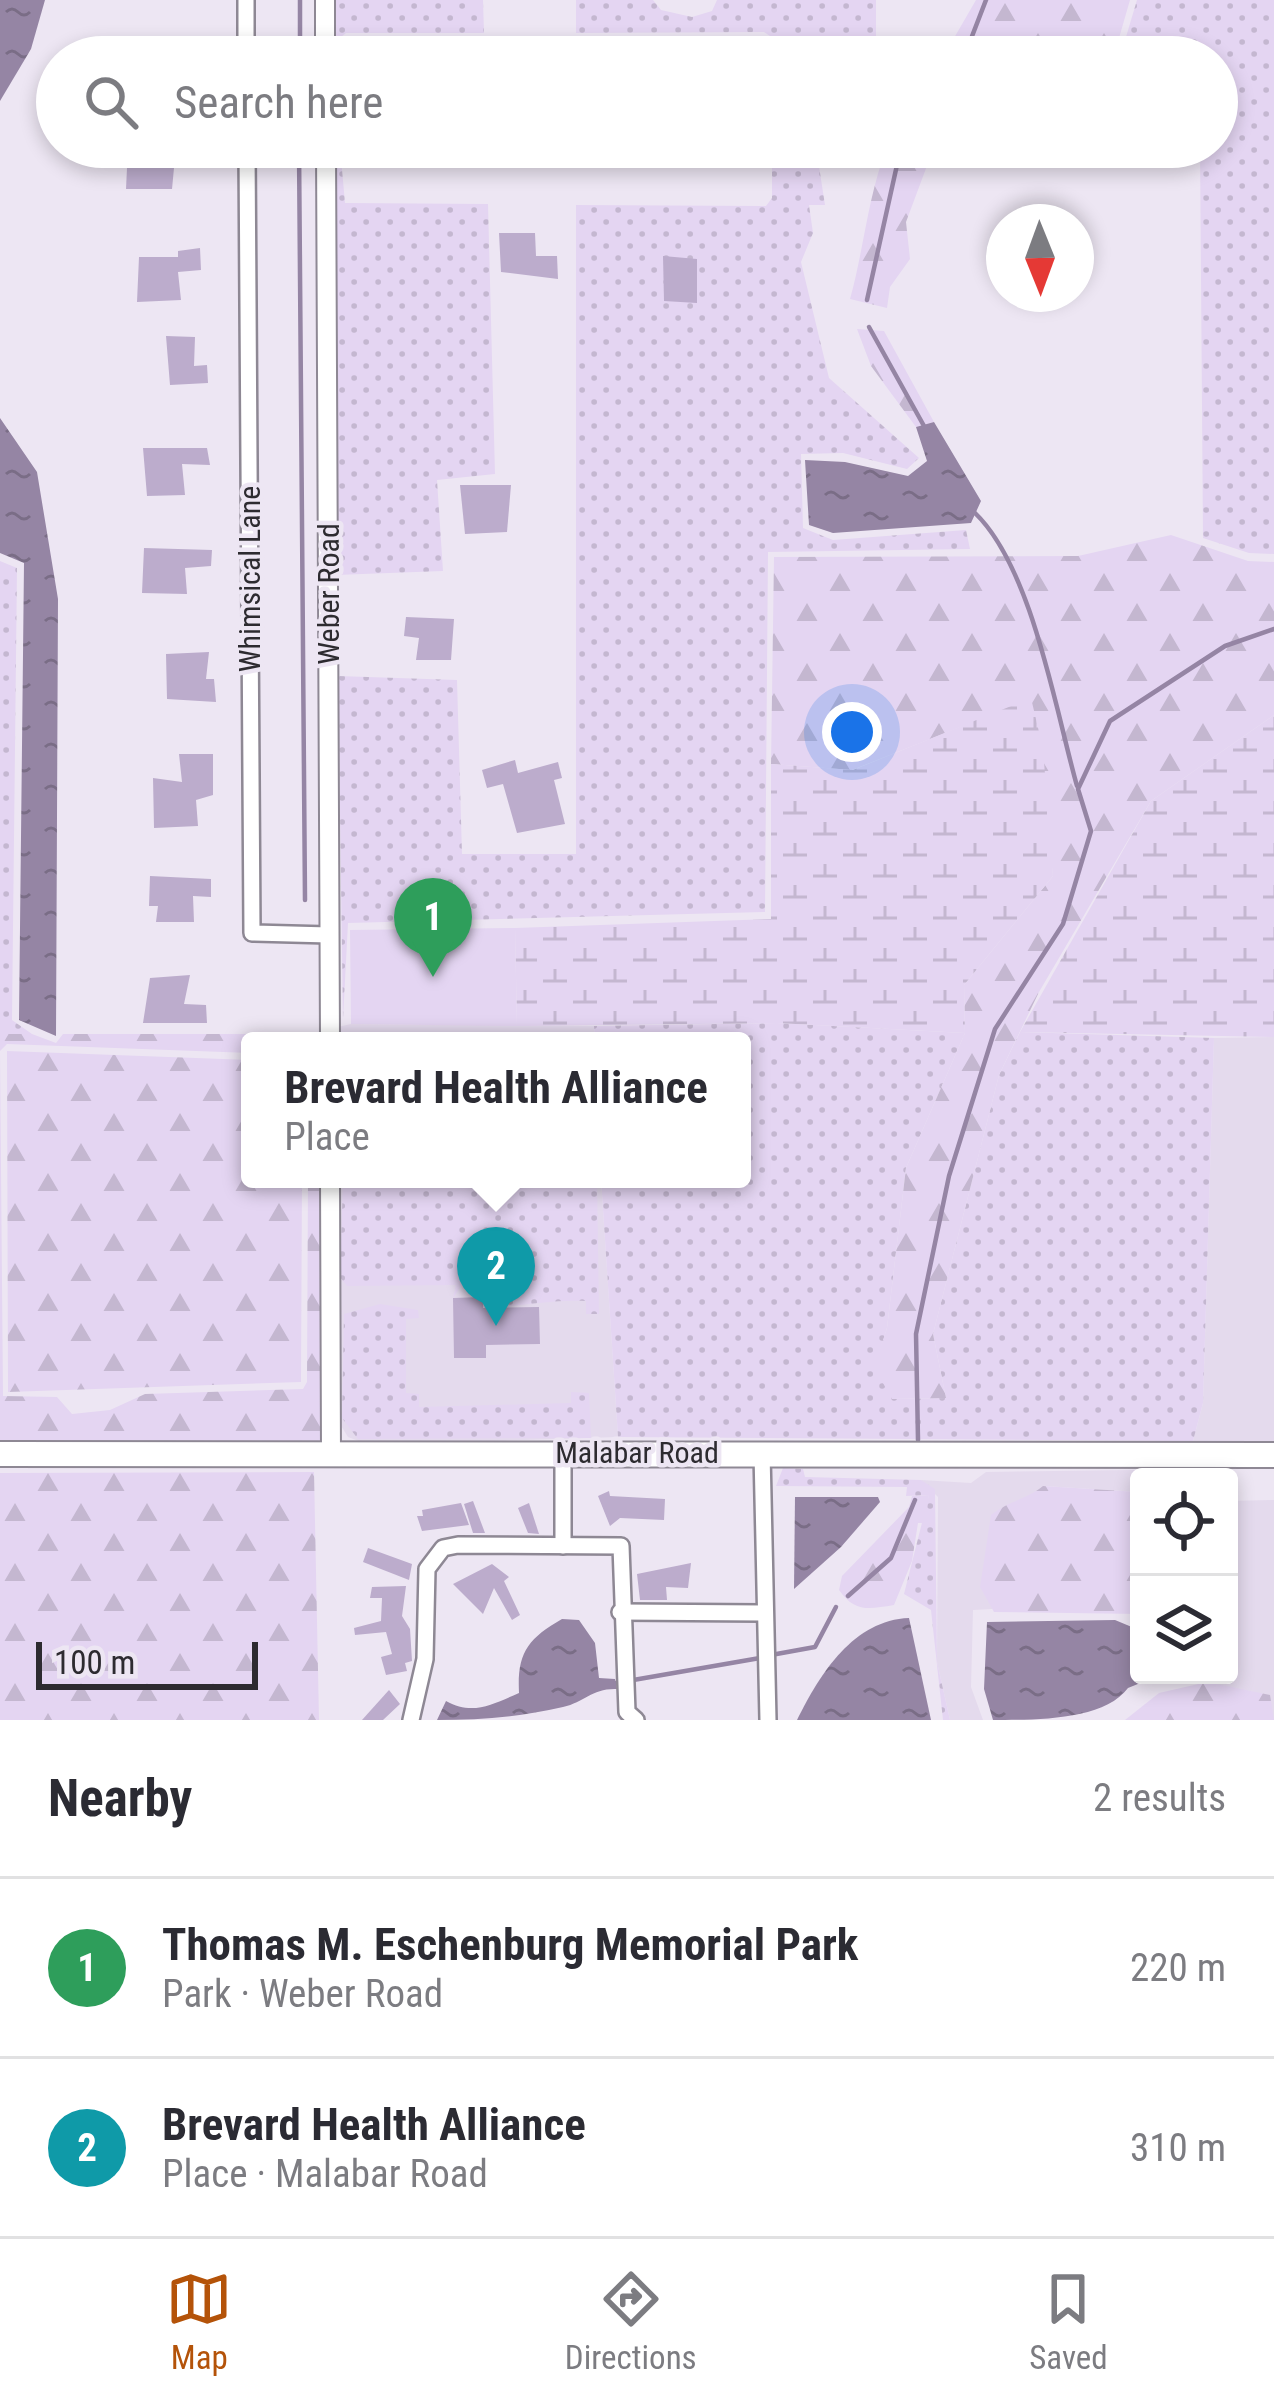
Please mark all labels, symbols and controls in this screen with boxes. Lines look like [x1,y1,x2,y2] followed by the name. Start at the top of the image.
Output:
[36,36,1238,168] search box
[78,69,144,135] icon: search
[174,76,383,129] text: Search here
[986,204,1094,312] north arrow
[232,486,267,672] street label: Whimsical Lane
[311,523,346,665] street label: Weber Road
[822,702,882,762] your location
[394,878,472,977] pin: 1
[241,1032,751,1188] popup
[284,1061,708,1114] text: Brevard Health Alliance
[284,1114,370,1160] text: Place
[457,1227,535,1326] pin: 2
[555,1435,719,1470] street label: Malabar Road
[1130,1468,1238,1684] map controls
[1130,1468,1238,1576] button: locate
[1130,1576,1238,1684] button: layers
[36,1636,258,1689] scale bar
[54,1643,135,1682] text: 100 m
[48,1769,192,1828] text: Nearby
[1093,1775,1226,1821] text: 2 results
[162,1918,858,1971] text: Thomas M. Eschenburg Memorial Park
[77,1945,97,1991] text: 1
[1130,1945,1226,1991] text: 220 m
[162,1971,443,2017] text: Park · Weber Road
[162,2098,586,2151] text: Brevard Health Alliance
[77,2125,97,2171] text: 2
[1130,2125,1226,2171] text: 310 m
[162,2151,488,2197] text: Place · Malabar Road
[166,2266,232,2377] tab: Map
[565,2266,697,2377] tab: Directions
[1029,2266,1108,2377] tab: Saved

